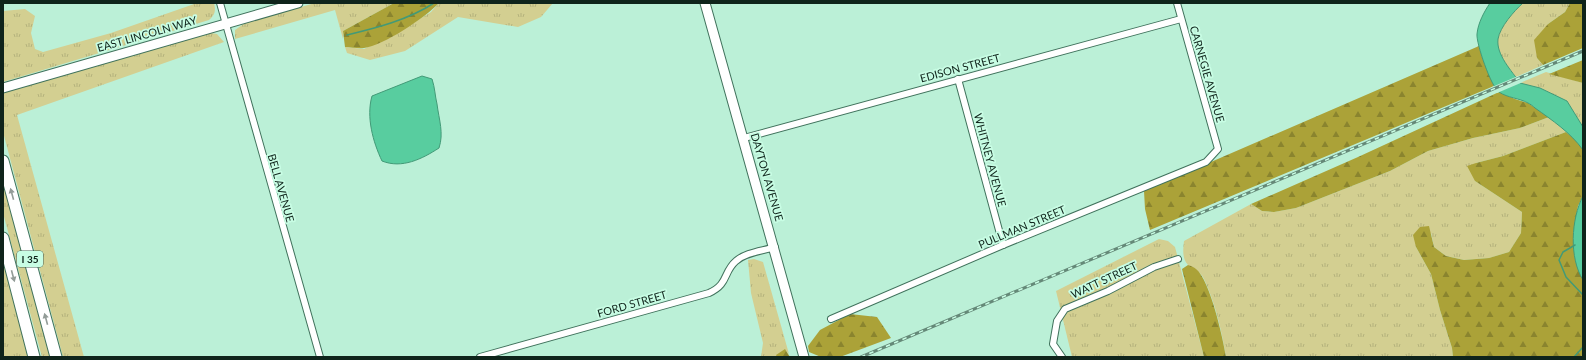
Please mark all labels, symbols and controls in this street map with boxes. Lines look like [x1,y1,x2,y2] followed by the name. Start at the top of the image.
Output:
[96,13,198,54] street label: EAST LINCOLN WAY
[1187,24,1227,124] street label: CARNEGIE AVENUE
[918,50,1002,84] street label: EDISON STREET
[972,112,1009,208] street label: WHITNEY AVENUE
[749,131,786,222] street label: DAYTON AVENUE
[266,152,297,223] street label: BELL AVENUE
[9,188,15,200] one-way arrow
[976,202,1068,251] street label: PULLMAN STREET
[17,251,43,267] road number: I 35
[1069,258,1139,301] street label: WATT STREET
[10,270,16,282] one-way arrow
[596,287,669,320] street label: FORD STREET
[42,313,48,326] one-way arrow

